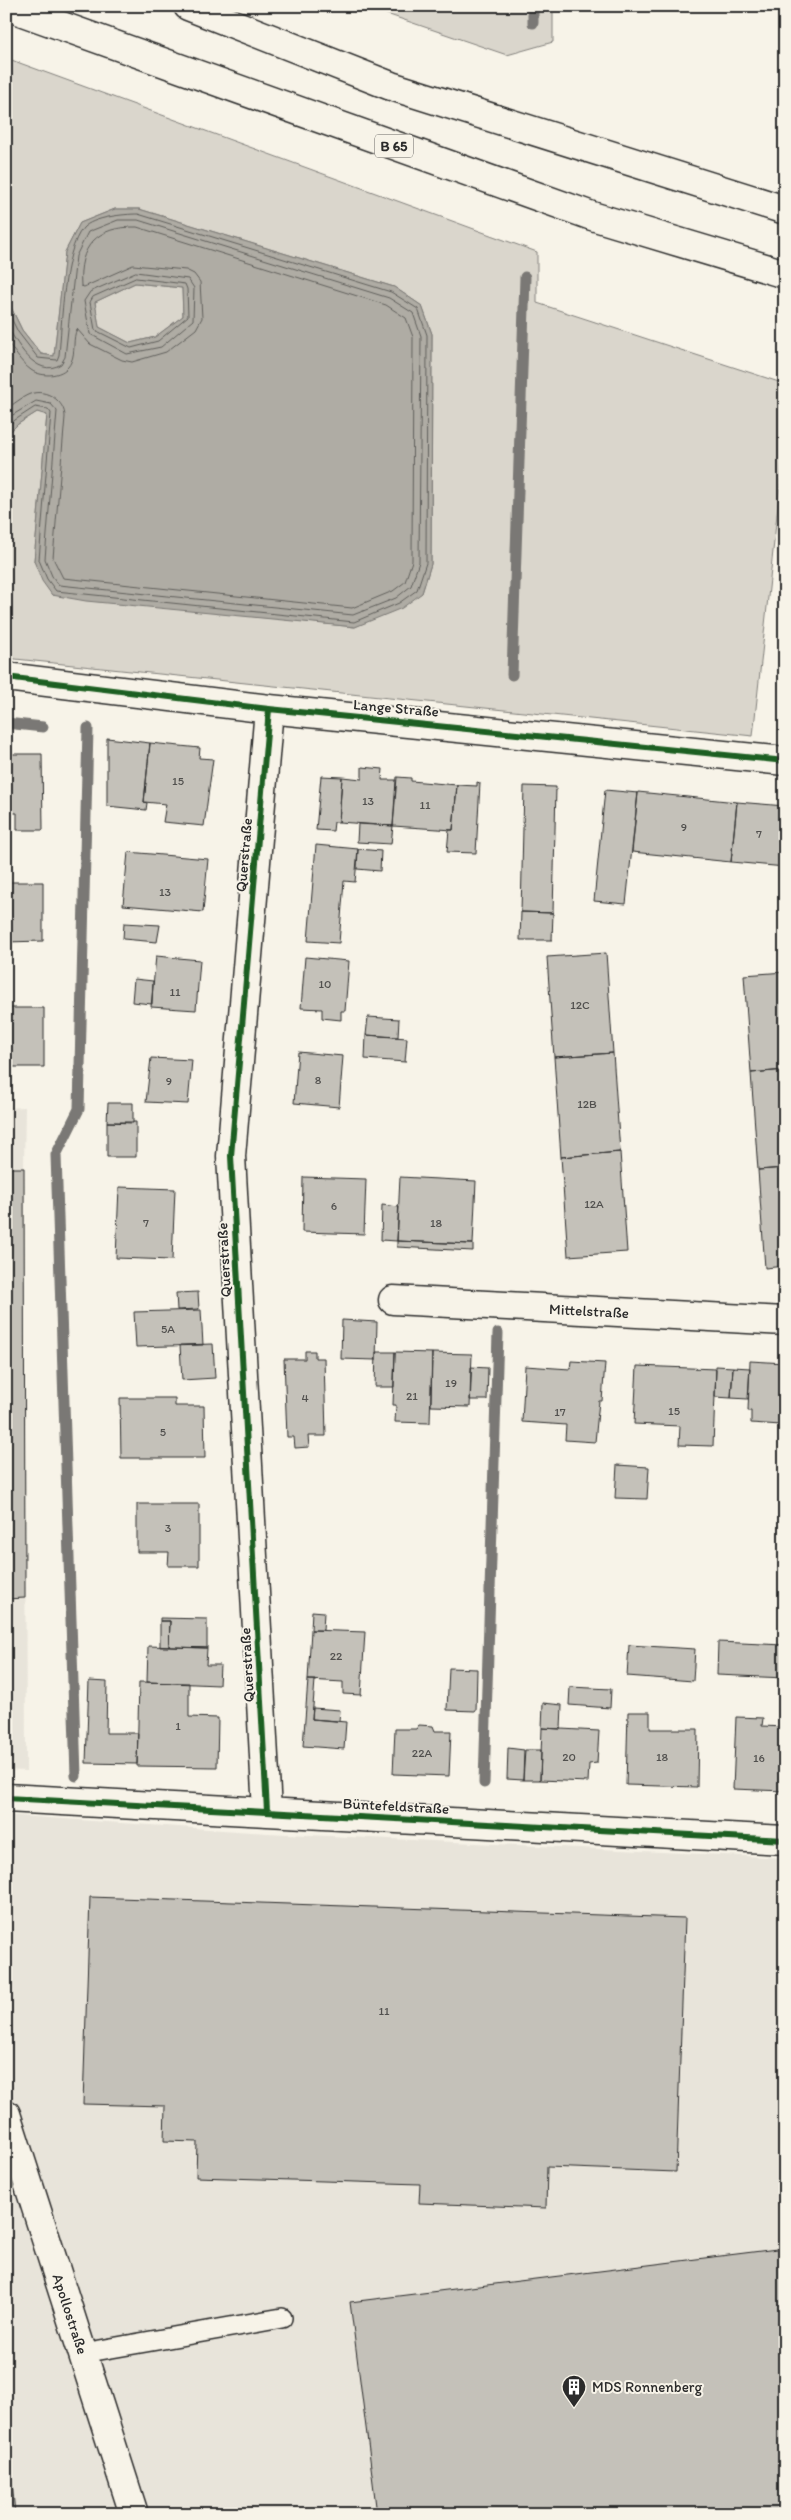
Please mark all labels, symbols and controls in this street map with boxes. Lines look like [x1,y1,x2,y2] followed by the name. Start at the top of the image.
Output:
[375,134,413,158] road number: B 65
[352,695,440,721] street label: Lange Straße
[172,774,184,788] house number: 15
[362,794,375,808] house number: 13
[419,798,431,812] house number: 11
[232,817,256,893] street label: Querstraße
[681,820,687,834] house number: 9
[756,827,762,841] house number: 7
[159,885,172,899] house number: 13
[319,977,331,991] house number: 10
[169,985,181,999] house number: 11
[570,998,590,1012] house number: 12C
[315,1073,322,1087] house number: 8
[166,1074,172,1088] house number: 9
[577,1097,597,1111] house number: 12B
[584,1197,604,1211] house number: 12A
[331,1199,337,1213] house number: 6
[143,1216,149,1230] house number: 7
[430,1216,442,1230] house number: 18
[213,1222,235,1298] street label: Querstraße
[549,1300,629,1322] street label: Mittelstraße
[161,1322,175,1336] house number: 5A
[445,1376,457,1390] house number: 19
[406,1389,418,1403] house number: 21
[301,1391,309,1405] house number: 4
[668,1404,680,1418] house number: 15
[554,1405,566,1419] house number: 17
[160,1425,166,1439] house number: 5
[165,1521,172,1535] house number: 3
[236,1627,258,1703] street label: Querstraße
[330,1649,343,1663] house number: 22
[175,1719,181,1733] house number: 1
[412,1746,432,1760] house number: 22A
[562,1750,576,1764] house number: 20
[656,1750,668,1764] house number: 18
[753,1751,765,1765] house number: 16
[342,1794,450,1818] street label: Büntefeldstraße
[378,2004,390,2018] house number: 11
[49,2271,91,2357] street label: Apollostraße
[561,2374,587,2408] building icon: MDS Ronnenberg
[592,2378,703,2396] place label: MDS Ronnenberg

